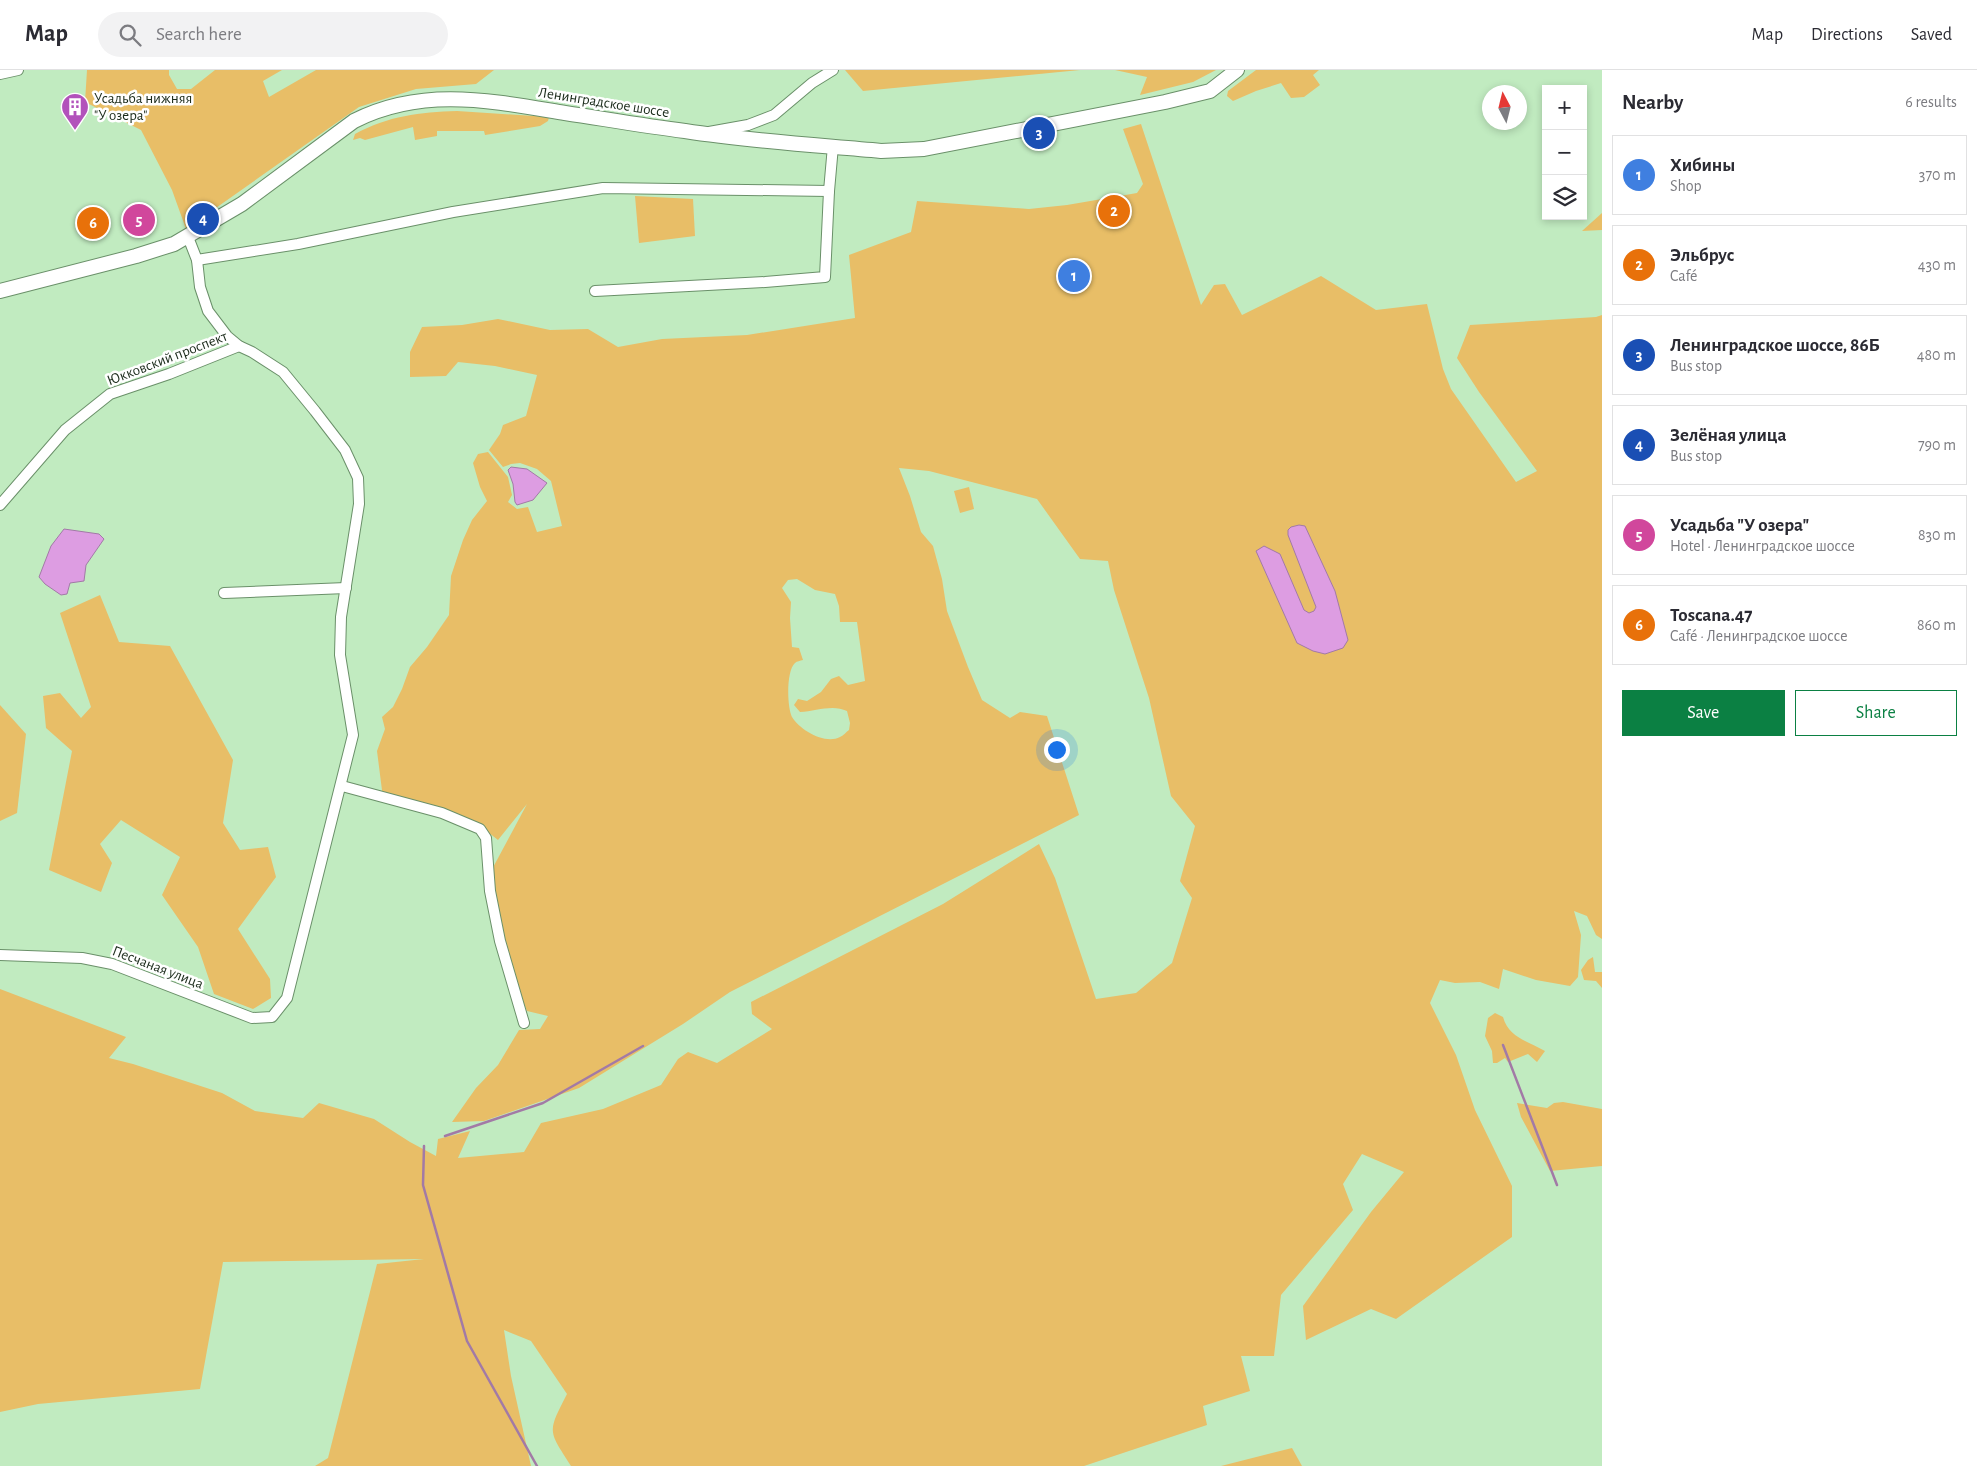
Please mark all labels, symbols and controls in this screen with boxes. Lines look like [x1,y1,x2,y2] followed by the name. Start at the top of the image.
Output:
[98,12,448,57] search box
[116,21,144,49] icon: search
[25,22,68,46] text: Map
[156,25,242,44] text: Search here
[1752,26,1783,44] text: Map
[1811,26,1883,44] text: Directions
[1911,26,1952,44] text: Saved
[537,85,671,120] street label: Ленинградское шоссе
[1482,85,1527,130] north arrow
[1542,85,1587,220] map controls
[1542,85,1587,130] button: +
[94,91,192,123] place label: Усадьба нижняя "У озера"
[60,92,90,131] building icon: Усадьба нижняя "У озера"
[1622,92,1683,113] text: Nearby
[1905,94,1957,110] text: 6 results
[1023,114,1055,152] pin: 3
[1542,130,1587,175] button: −
[1670,156,1735,175] text: Хибины
[1636,167,1642,183] text: 1
[1919,167,1956,183] text: 370 m
[1542,175,1587,220] button: layers
[1670,178,1702,194] text: Shop
[1098,192,1130,230] pin: 2
[187,200,219,238] pin: 4
[123,201,155,239] pin: 5
[77,204,109,242] pin: 6
[1670,246,1734,265] text: Эльбрус
[1058,257,1090,295] pin: 1
[1635,257,1643,273] text: 2
[1918,257,1956,273] text: 430 m
[1670,268,1698,284] text: Café
[105,328,230,388] street label: Юкковский проспект
[1670,336,1880,355] text: Ленинградское шоссе, 86Б
[1636,347,1642,363] text: 3
[1917,347,1956,363] text: 480 m
[1670,358,1722,374] text: Bus stop
[1670,426,1787,445] text: Зелёная улица
[1635,437,1643,453] text: 4
[1918,437,1956,453] text: 790 m
[1670,448,1722,464] text: Bus stop
[1670,516,1809,535] text: Усадьба "У озера"
[1636,527,1642,543] text: 5
[1918,527,1956,543] text: 830 m
[1670,538,1855,554] text: Hotel · Ленинградское шоссе
[1670,606,1753,625] text: Toscana.47
[1635,617,1643,633] text: 6
[1917,617,1956,633] text: 860 m
[1670,628,1848,644] text: Café · Ленинградское шоссе
[1622,690,1785,736] button: Save
[1795,690,1957,736] button: Share
[1044,737,1070,763] your location
[110,943,206,992] street label: Песчаная улица

